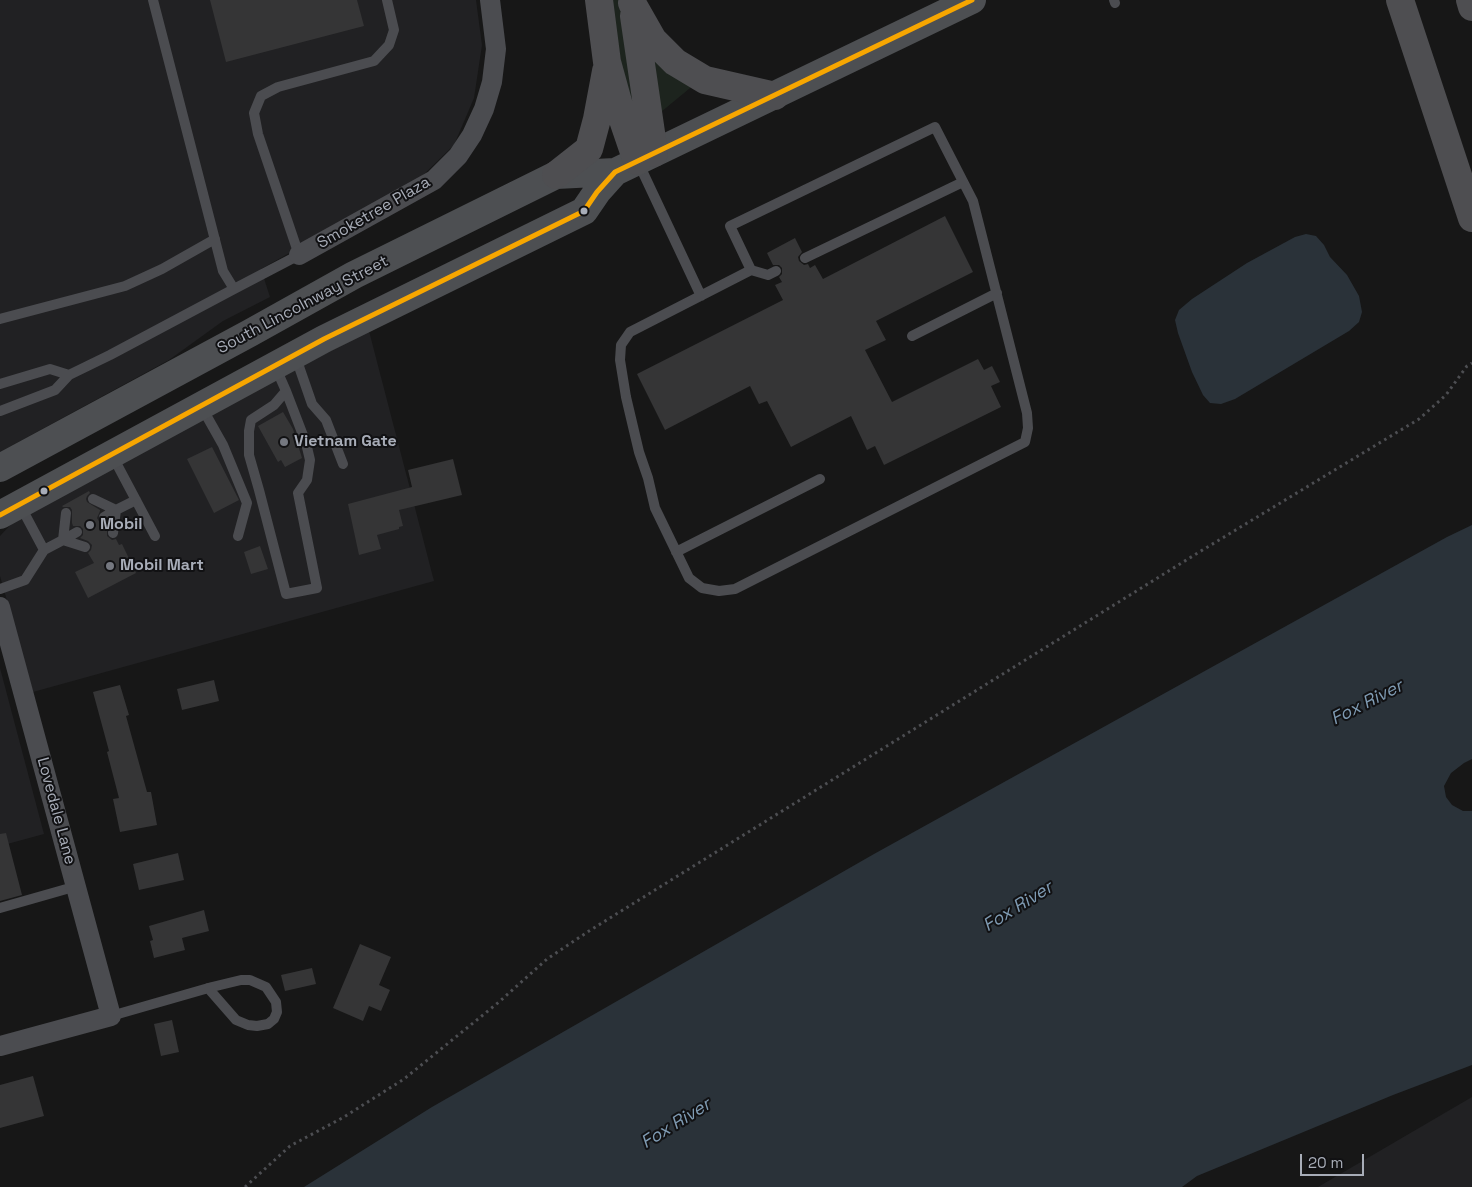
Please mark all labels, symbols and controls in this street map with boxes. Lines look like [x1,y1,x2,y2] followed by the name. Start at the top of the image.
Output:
[314,173,434,253] street label: Smoketree Plaza
[579,206,589,216] unlabelled marker
[214,252,392,358] street label: South Lincolnway Street
[294,432,397,452] place label: Vietnam Gate
[278,436,290,448] marker: Vietnam Gate
[39,486,49,496] unlabelled marker
[100,515,143,535] place label: Mobil
[84,519,96,531] marker: Mobil
[120,556,204,576] place label: Mobil Mart
[104,560,116,572] marker: Mobil Mart
[1327,676,1407,730] water label: Fox River
[32,755,80,867] street label: Lovedale Lane
[979,877,1057,937] water label: Fox River
[637,1094,715,1154] water label: Fox River
[1302,1144,1366,1176] scale bar
[1308,1153,1343,1172] text: 20 m

